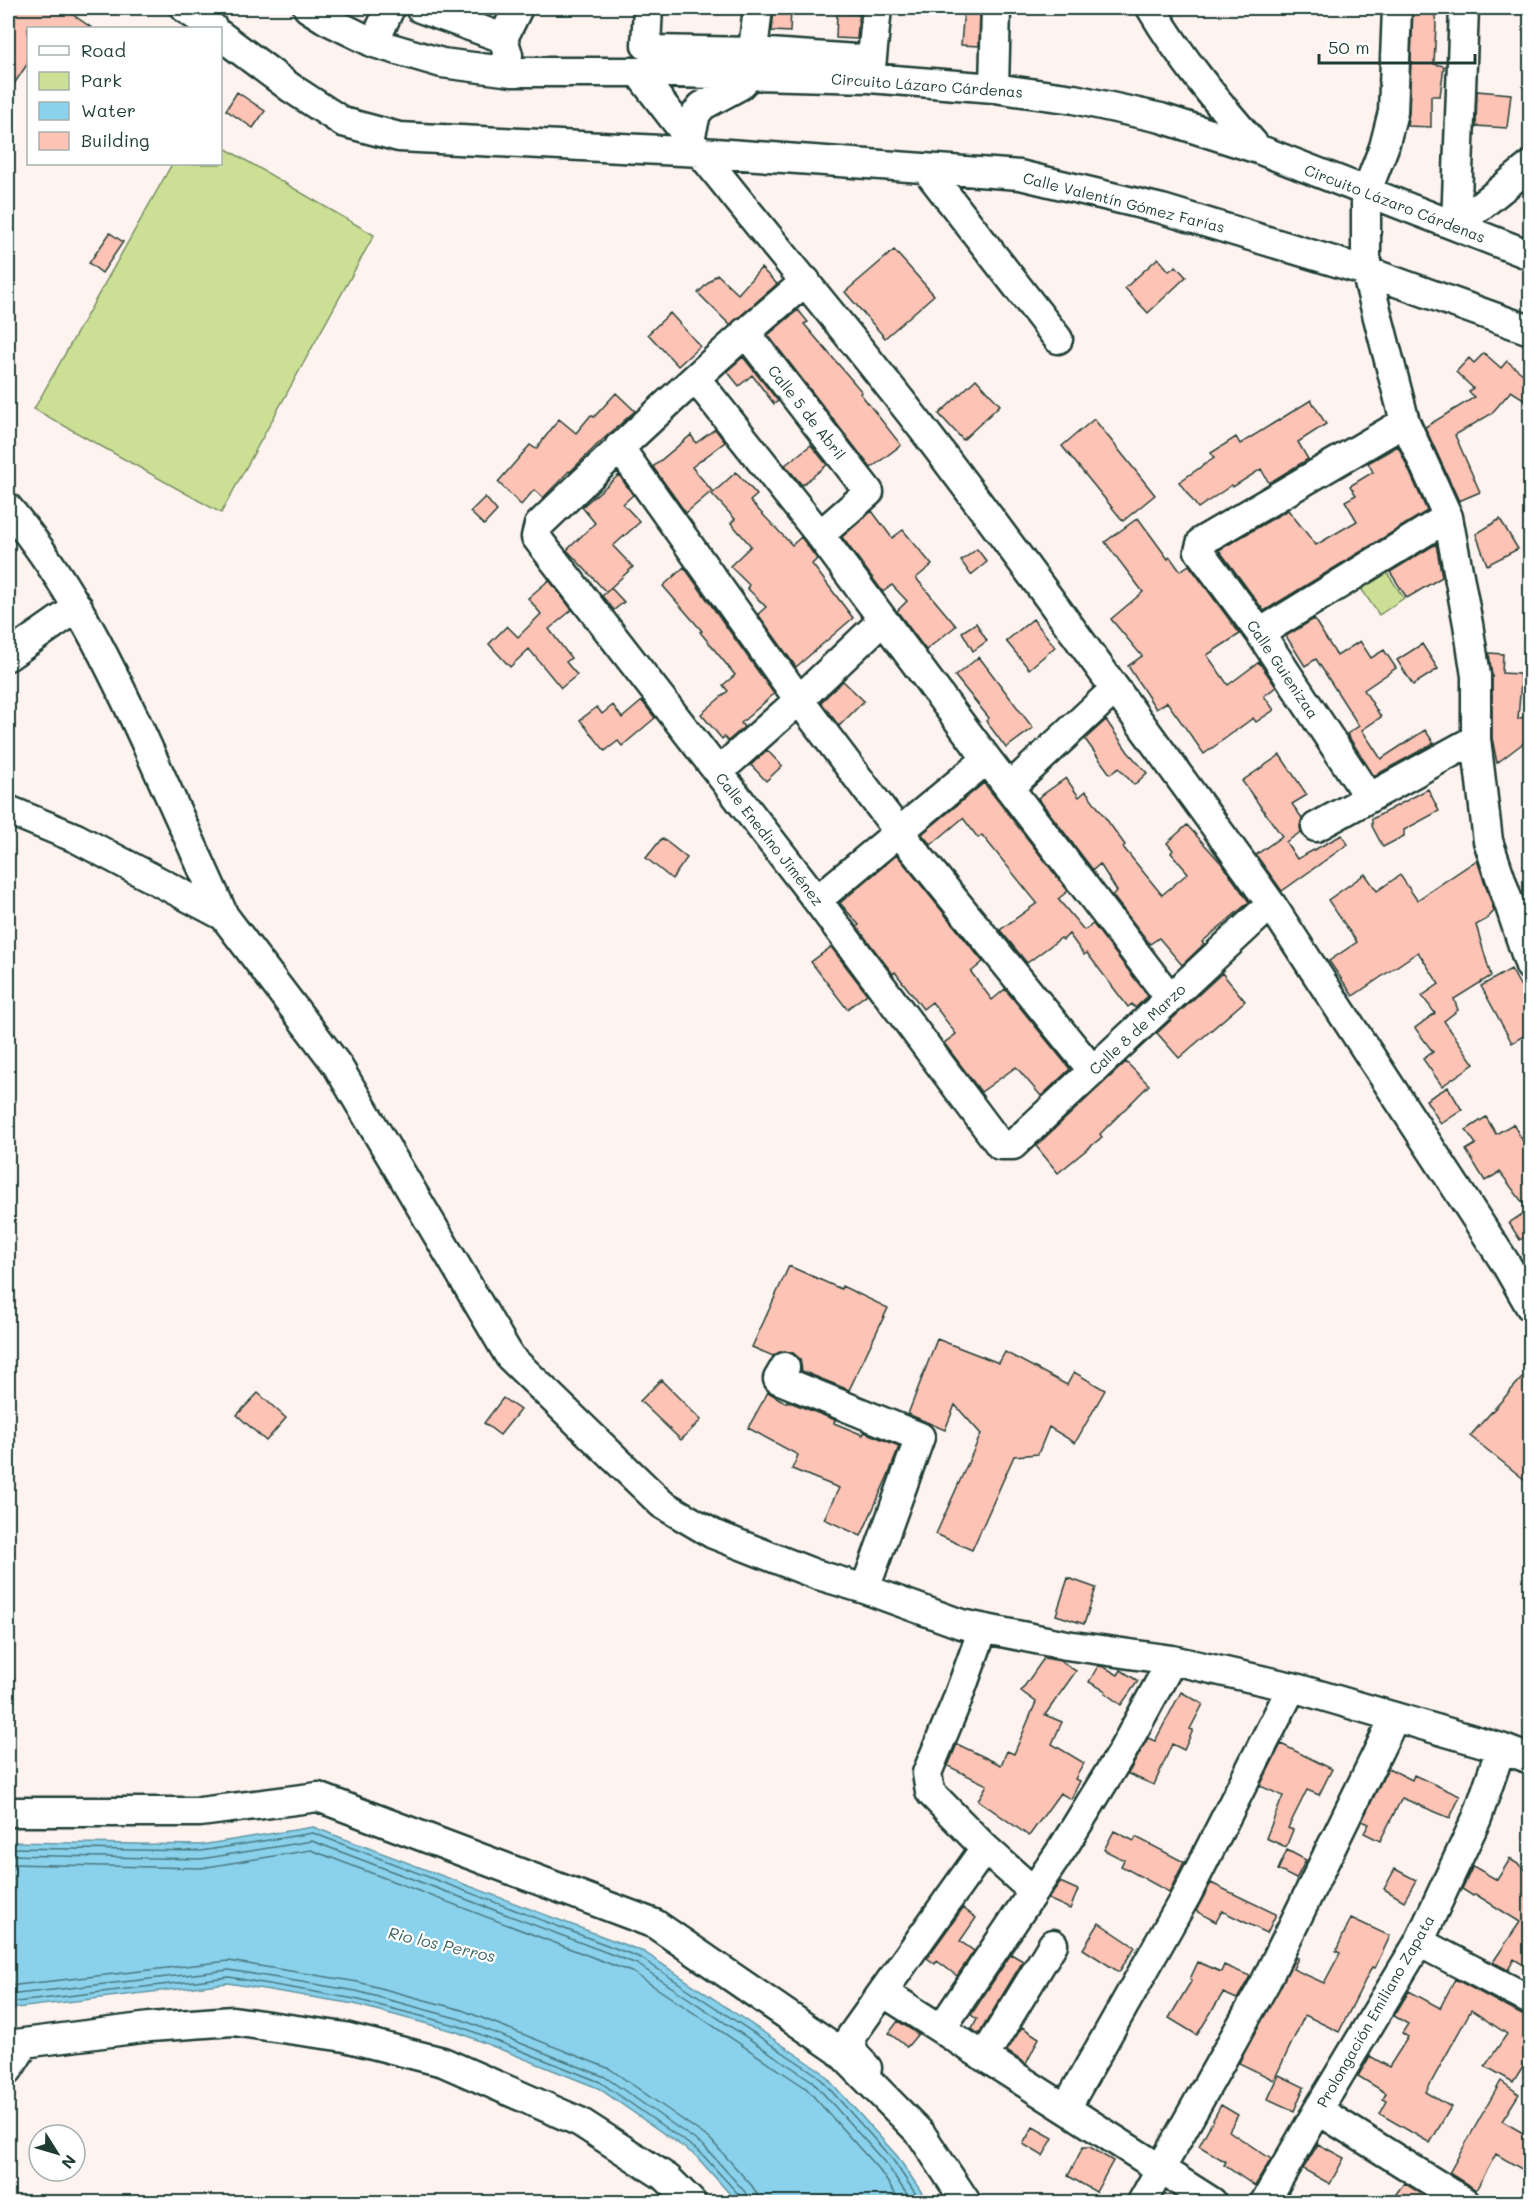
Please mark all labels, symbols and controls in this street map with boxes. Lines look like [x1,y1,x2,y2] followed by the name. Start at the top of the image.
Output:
[27,27,222,165] legend
[1319,27,1475,65] scale bar
[1328,35,1370,59] text: 50 m
[81,38,126,62] text: Road
[81,68,122,92] text: Park
[830,68,1024,102] street label: Circuito Lázaro Cárdenas
[81,98,136,122] text: Water
[81,128,149,152] text: Building
[1302,159,1488,247] street label: Circuito Lázaro Cárdenas
[1021,167,1227,237] street label: Calle Valentín Gómez Farías
[764,361,850,463] street label: Calle 5 de Abril
[1243,616,1323,722] street label: Calle Guienizaa
[712,768,828,910] street label: Calle Enedino Jiménez
[1084,979,1190,1079] street label: Calle 8 de Marzo
[1312,1911,1438,2111] street label: Prolongación Emiliano Zapata
[386,1921,498,1967] water label: Rio los Perros
[27,2123,87,2183] north arrow
[57,2151,81,2174] text: N

